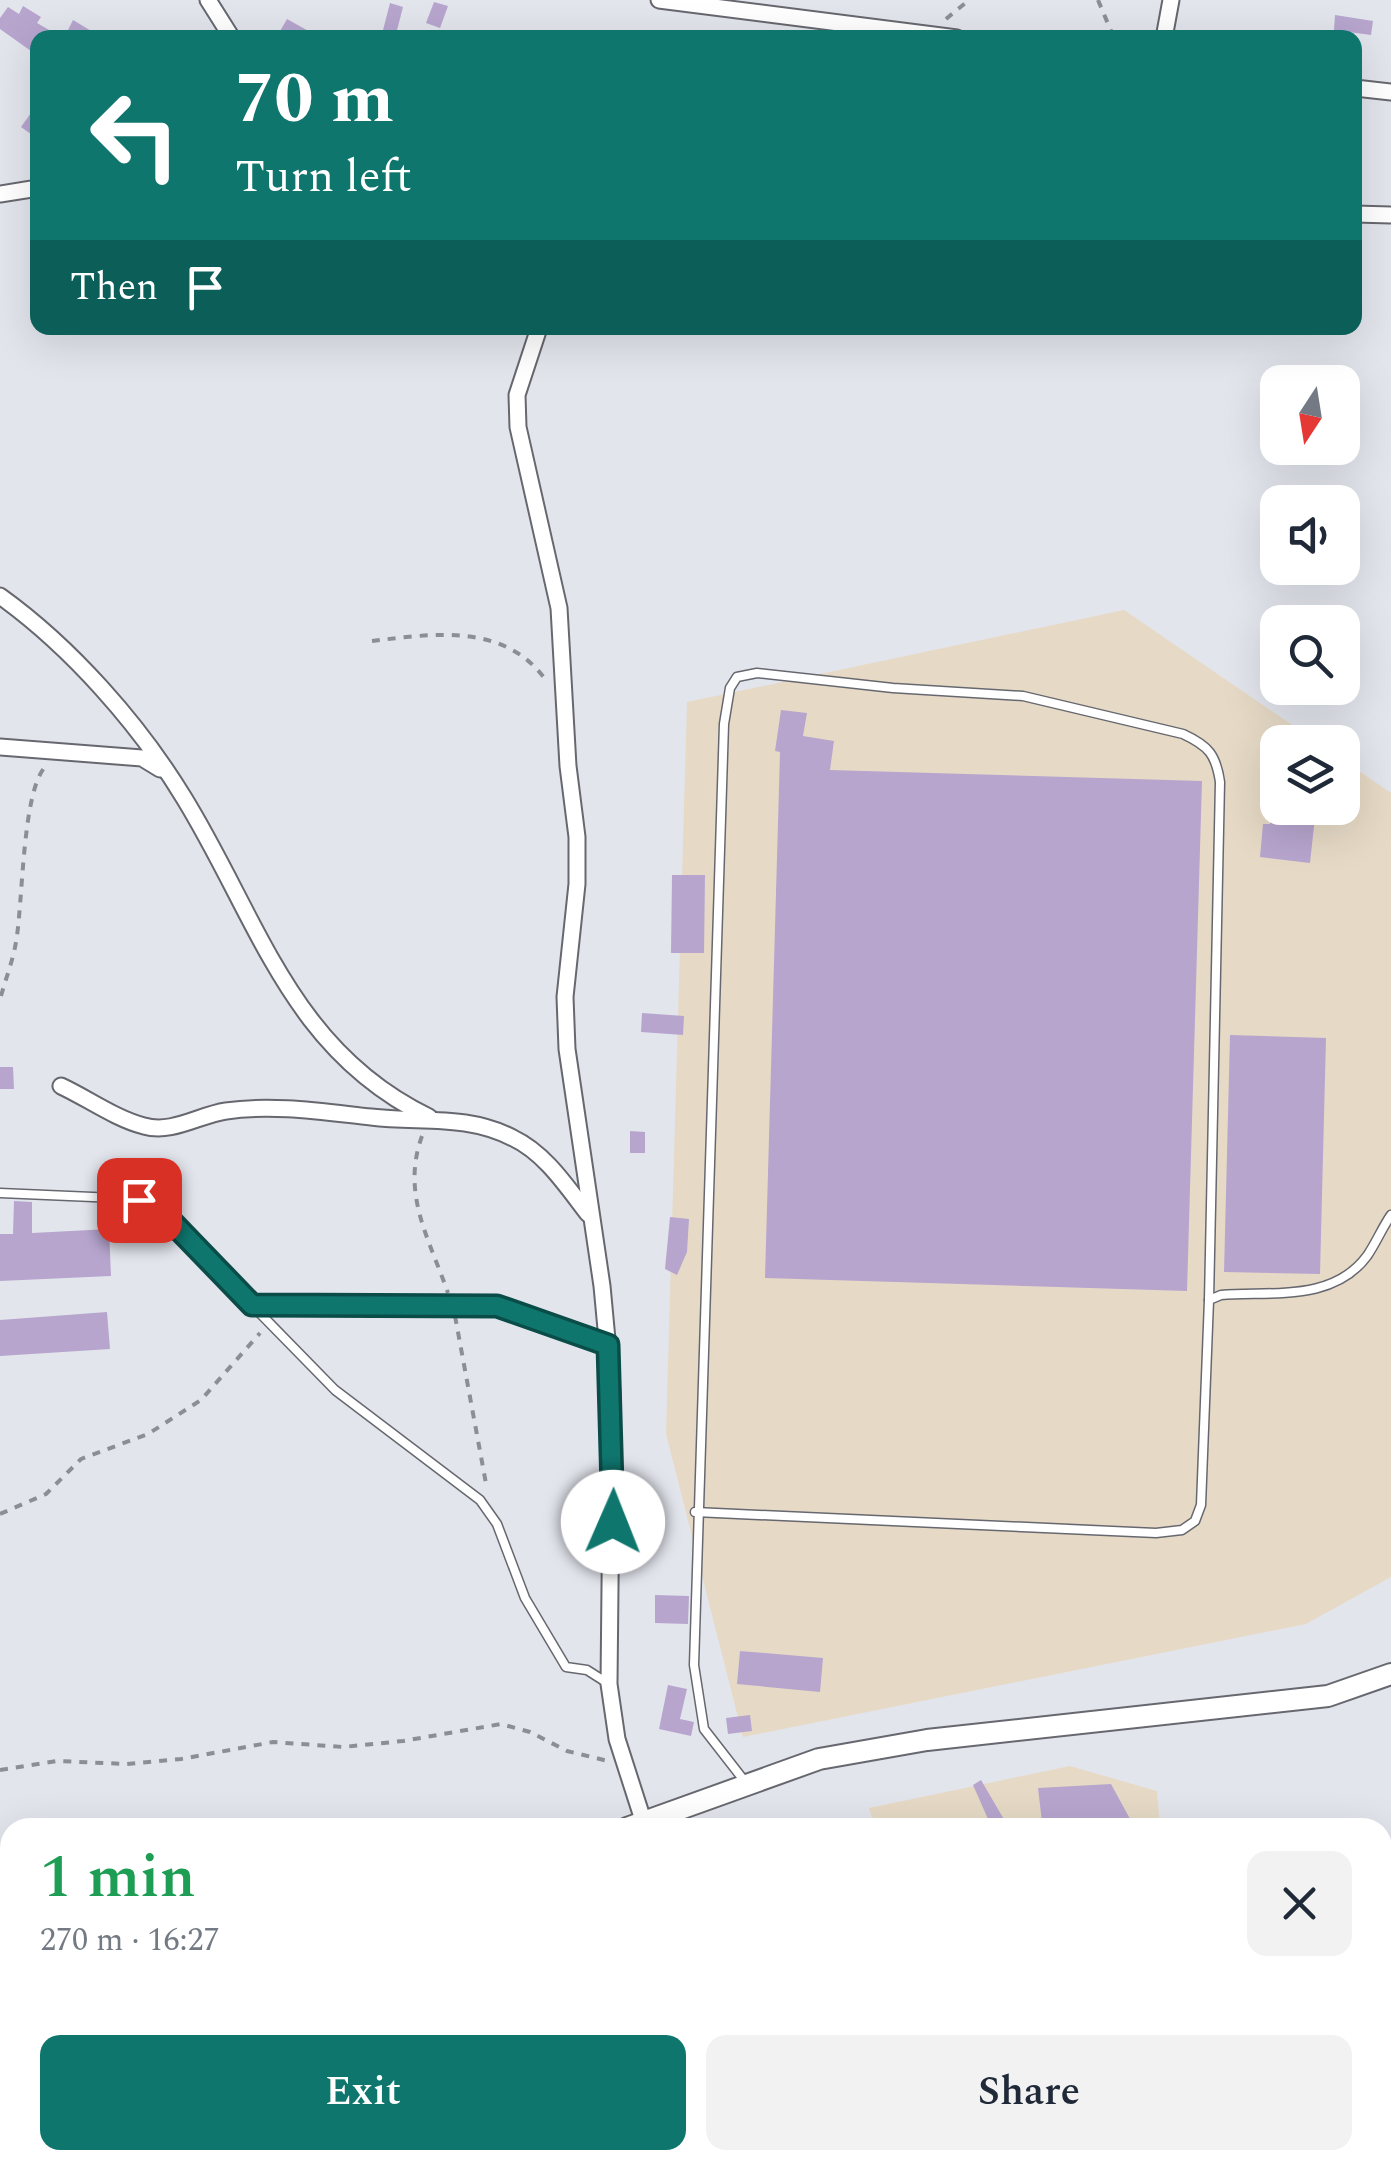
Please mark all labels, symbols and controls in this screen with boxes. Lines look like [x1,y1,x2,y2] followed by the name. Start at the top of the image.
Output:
[235,47,394,153] text: 70 m
[70,70,200,200] icon: left
[235,143,412,212] text: Turn left
[70,259,158,317] text: Then
[178,260,233,315] icon: arrive
[1260,365,1360,465] north arrow
[1260,365,1360,825] map controls
[1260,485,1360,585] button: sound
[1260,605,1360,705] button: search
[1260,725,1360,825] button: layers
[97,1158,182,1243] pin
[112,1173,167,1228] icon: arrive
[561,1470,665,1574] position arrow
[40,1832,196,1924] text: 1 min
[1247,1851,1352,1956] button: close
[40,1916,220,1965] text: 270 m · 16:27
[40,2035,686,2150] button: Exit
[706,2035,1352,2150] button: Share

